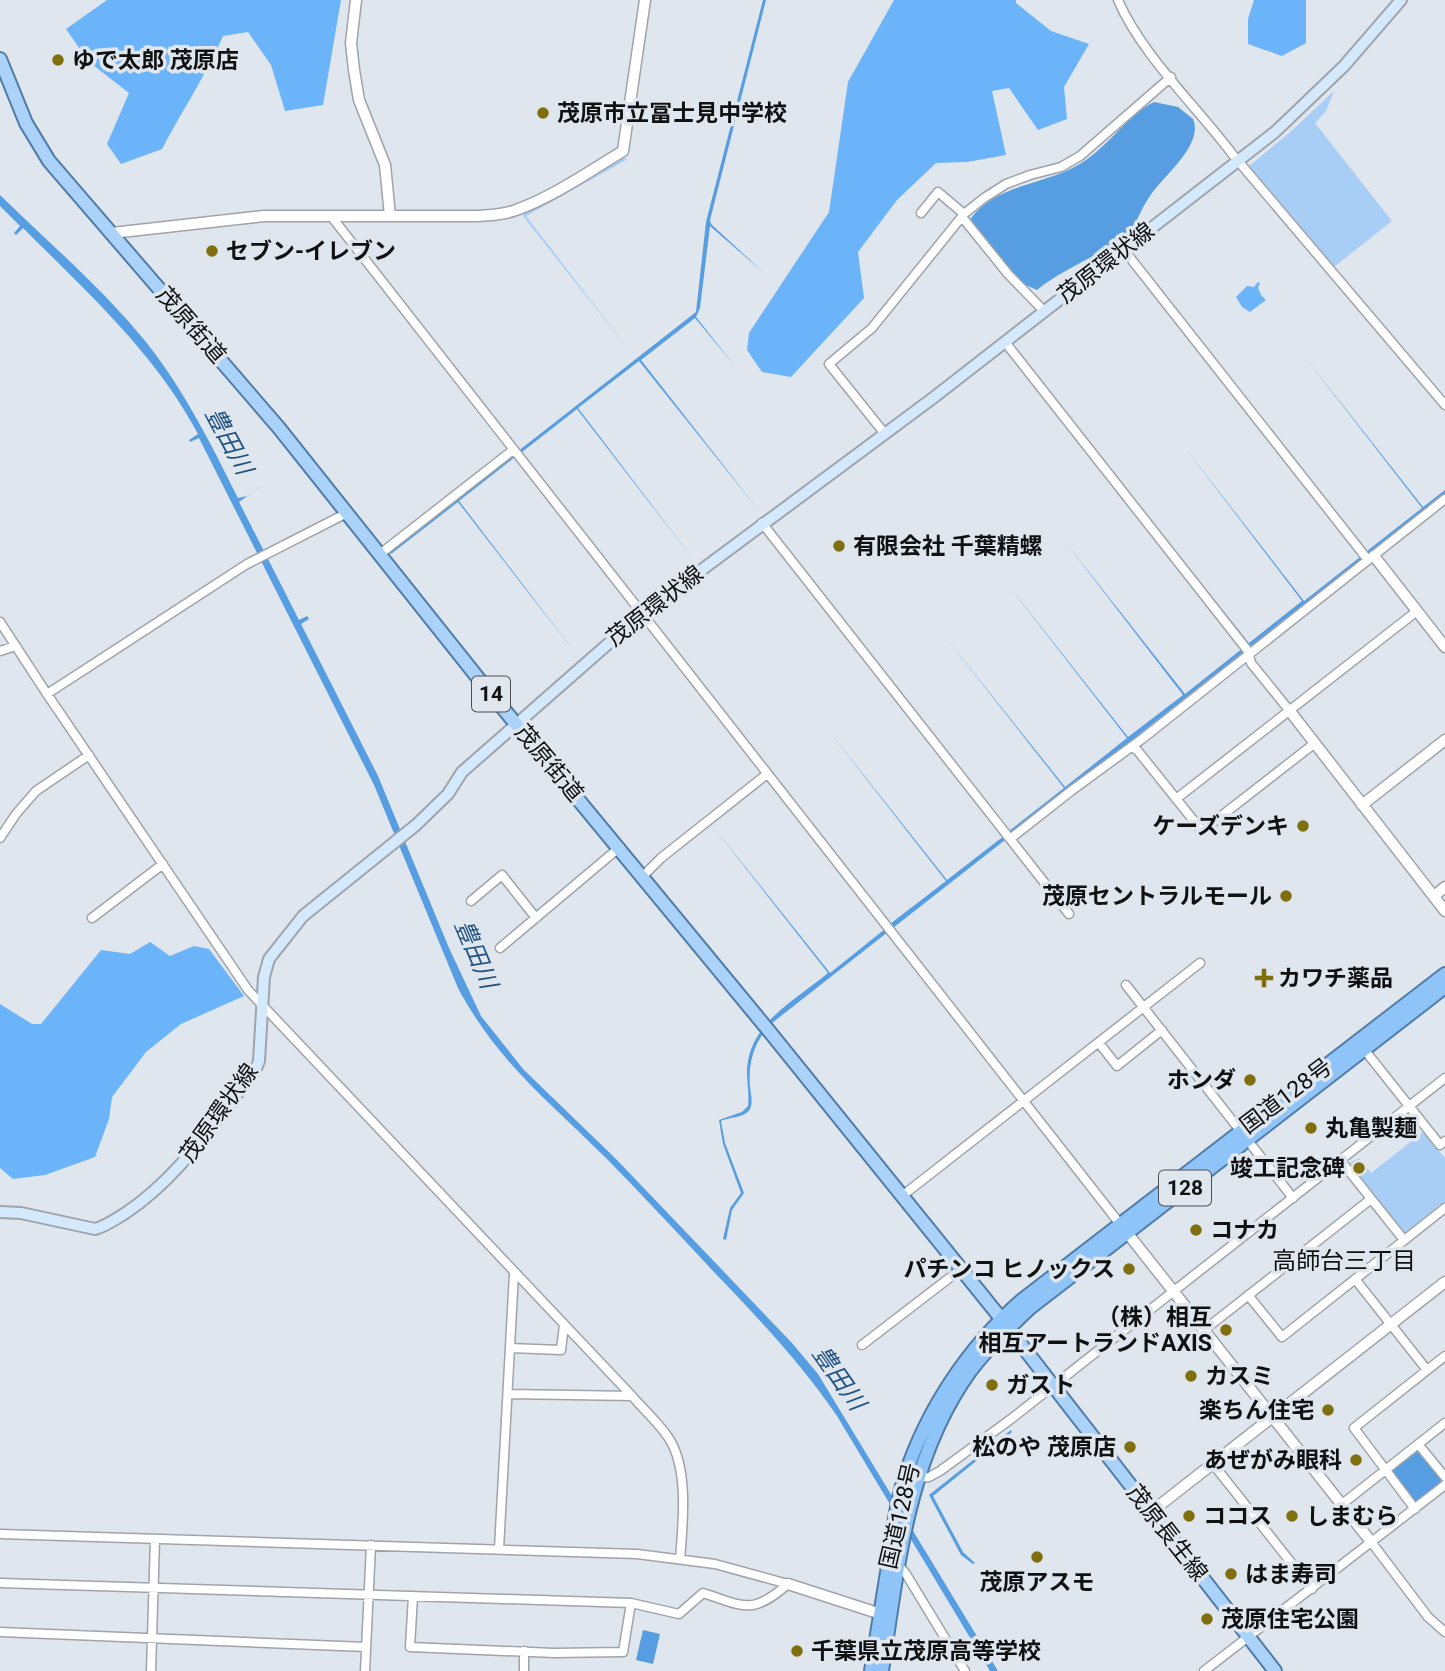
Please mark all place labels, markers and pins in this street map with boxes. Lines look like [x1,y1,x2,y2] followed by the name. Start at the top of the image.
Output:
[72,47,239,74] place label: ゆで太郎 茂原店
[50,52,66,68] marker: ゆで太郎 茂原店
[557,100,787,127] place label: 茂原市立冨士見中学校
[535,105,551,121] marker: 茂原市立冨士見中学校
[226,238,396,265] place label: セブン-イレブン
[204,243,220,259] marker: セブン-イレブン
[853,533,1043,560] place label: 有限会社 千葉精螺
[831,538,847,554] marker: 有限会社 千葉精螺
[1152,813,1289,840] place label: ケーズデンキ
[1295,818,1311,834] marker: ケーズデンキ
[1042,883,1272,910] place label: 茂原セントラルモール
[1278,888,1294,904] marker: 茂原セントラルモール
[1278,965,1393,992] place label: カワチ薬品
[1256,970,1272,986] marker: カワチ薬品
[1167,1067,1236,1094] place label: ホンダ
[1242,1072,1258,1088] marker: ホンダ
[1325,1115,1417,1142] place label: 丸亀製麺
[1303,1120,1319,1136] marker: 丸亀製麺
[1230,1155,1345,1182] place label: 竣工記念碑
[1351,1160,1367,1176] marker: 竣工記念碑
[1210,1217,1279,1244] place label: コナカ
[1188,1222,1204,1238] marker: コナカ
[903,1256,1115,1283] place label: パチンコ ヒノックス
[1121,1261,1137,1277] marker: パチンコ ヒノックス
[978,1304,1212,1357] place label: （株）相互 相互アートランドAXIS
[1218,1322,1234,1338] marker: （株）相互 相互アートランドAXIS
[1205,1363,1274,1390] place label: カスミ
[1183,1368,1199,1384] marker: カスミ
[1006,1372,1075,1399] place label: ガスト
[984,1377,1000,1393] marker: ガスト
[1199,1397,1314,1424] place label: 楽ちん住宅
[1320,1402,1336,1418] marker: 楽ちん住宅
[972,1434,1116,1461] place label: 松のや 茂原店
[1122,1439,1138,1455] marker: 松のや 茂原店
[1204,1447,1342,1474] place label: あぜがみ眼科
[1348,1452,1364,1468] marker: あぜがみ眼科
[1203,1503,1272,1530] place label: ココス
[1306,1503,1398,1530] place label: しまむら
[1181,1508,1197,1524] marker: ココス
[1284,1508,1300,1524] marker: しまむら
[1029,1549,1045,1565] marker: 茂原アスモ
[1245,1561,1337,1588] place label: はま寿司
[1223,1566,1239,1582] marker: はま寿司
[980,1569,1095,1596] place label: 茂原アスモ
[1221,1606,1359,1633] place label: 茂原住宅公園
[1199,1611,1215,1627] marker: 茂原住宅公園
[811,1638,1041,1665] place label: 千葉県立茂原高等学校
[789,1643,805,1659] marker: 千葉県立茂原高等学校

